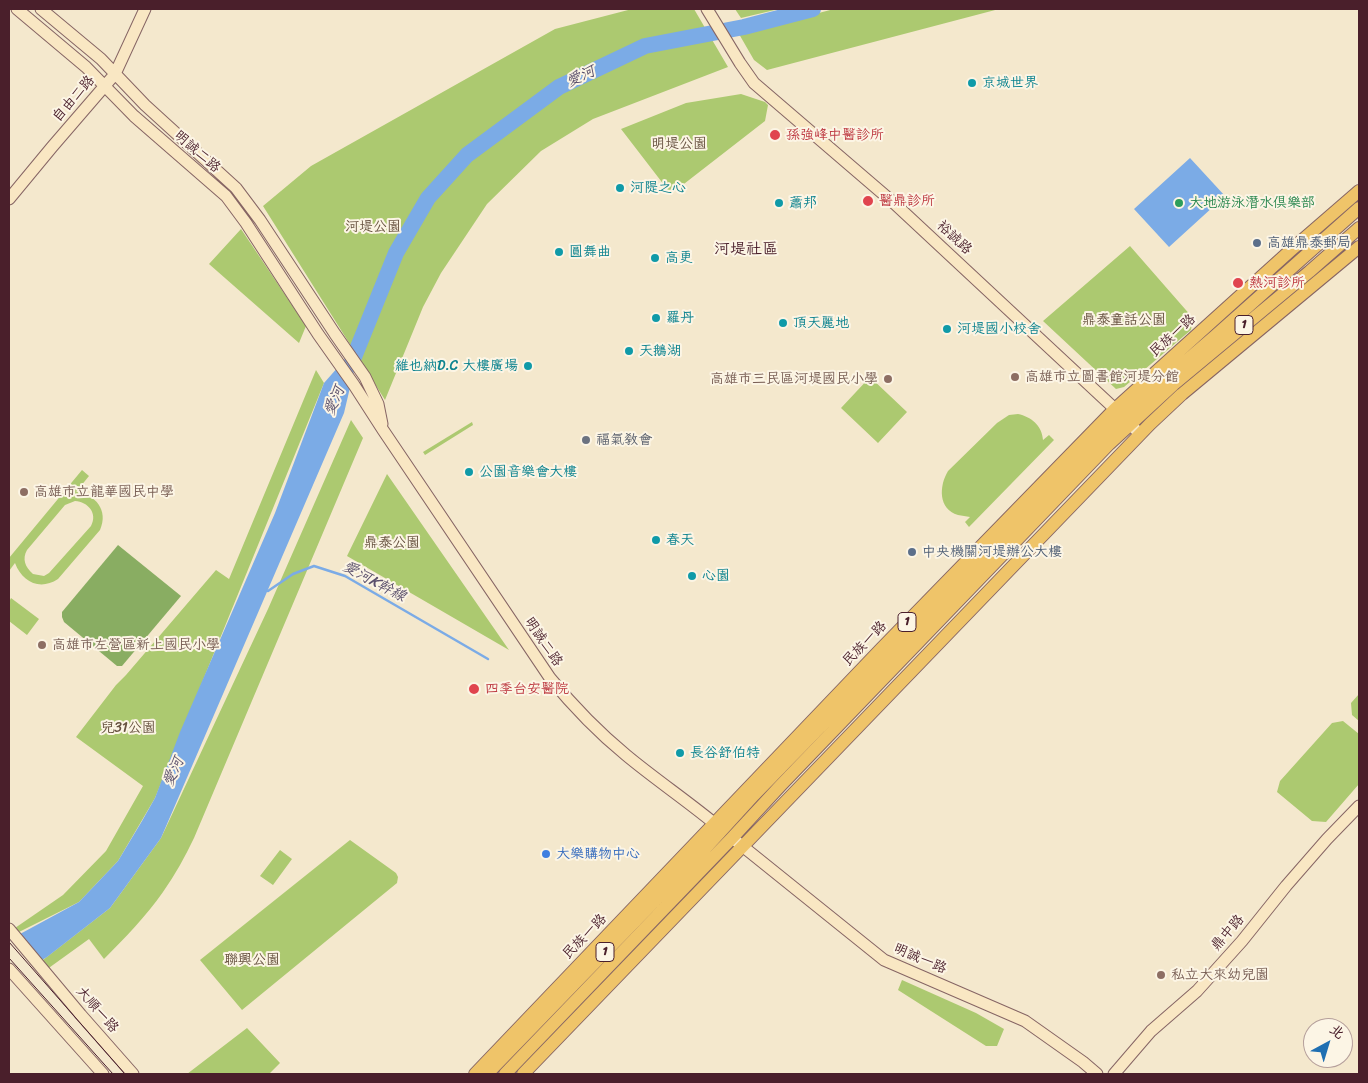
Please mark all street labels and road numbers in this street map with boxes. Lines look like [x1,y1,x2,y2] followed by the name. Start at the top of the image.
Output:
[49,72,99,126] street label: 自由二路
[170,127,224,177] street label: 明誠二路
[933,218,975,258] street label: 裕誠路
[1147,311,1199,361] street label: 民族一路
[1235,316,1253,334] road number: 1
[898,612,916,632] road number: 1
[520,614,566,670] street label: 明誠二路
[840,618,890,670] street label: 民族一路
[560,911,610,963] street label: 民族一路
[1208,912,1248,954] street label: 鼎中路
[891,940,949,978] street label: 明誠一路
[596,942,614,962] road number: 1
[72,983,122,1037] street label: 大順一路

